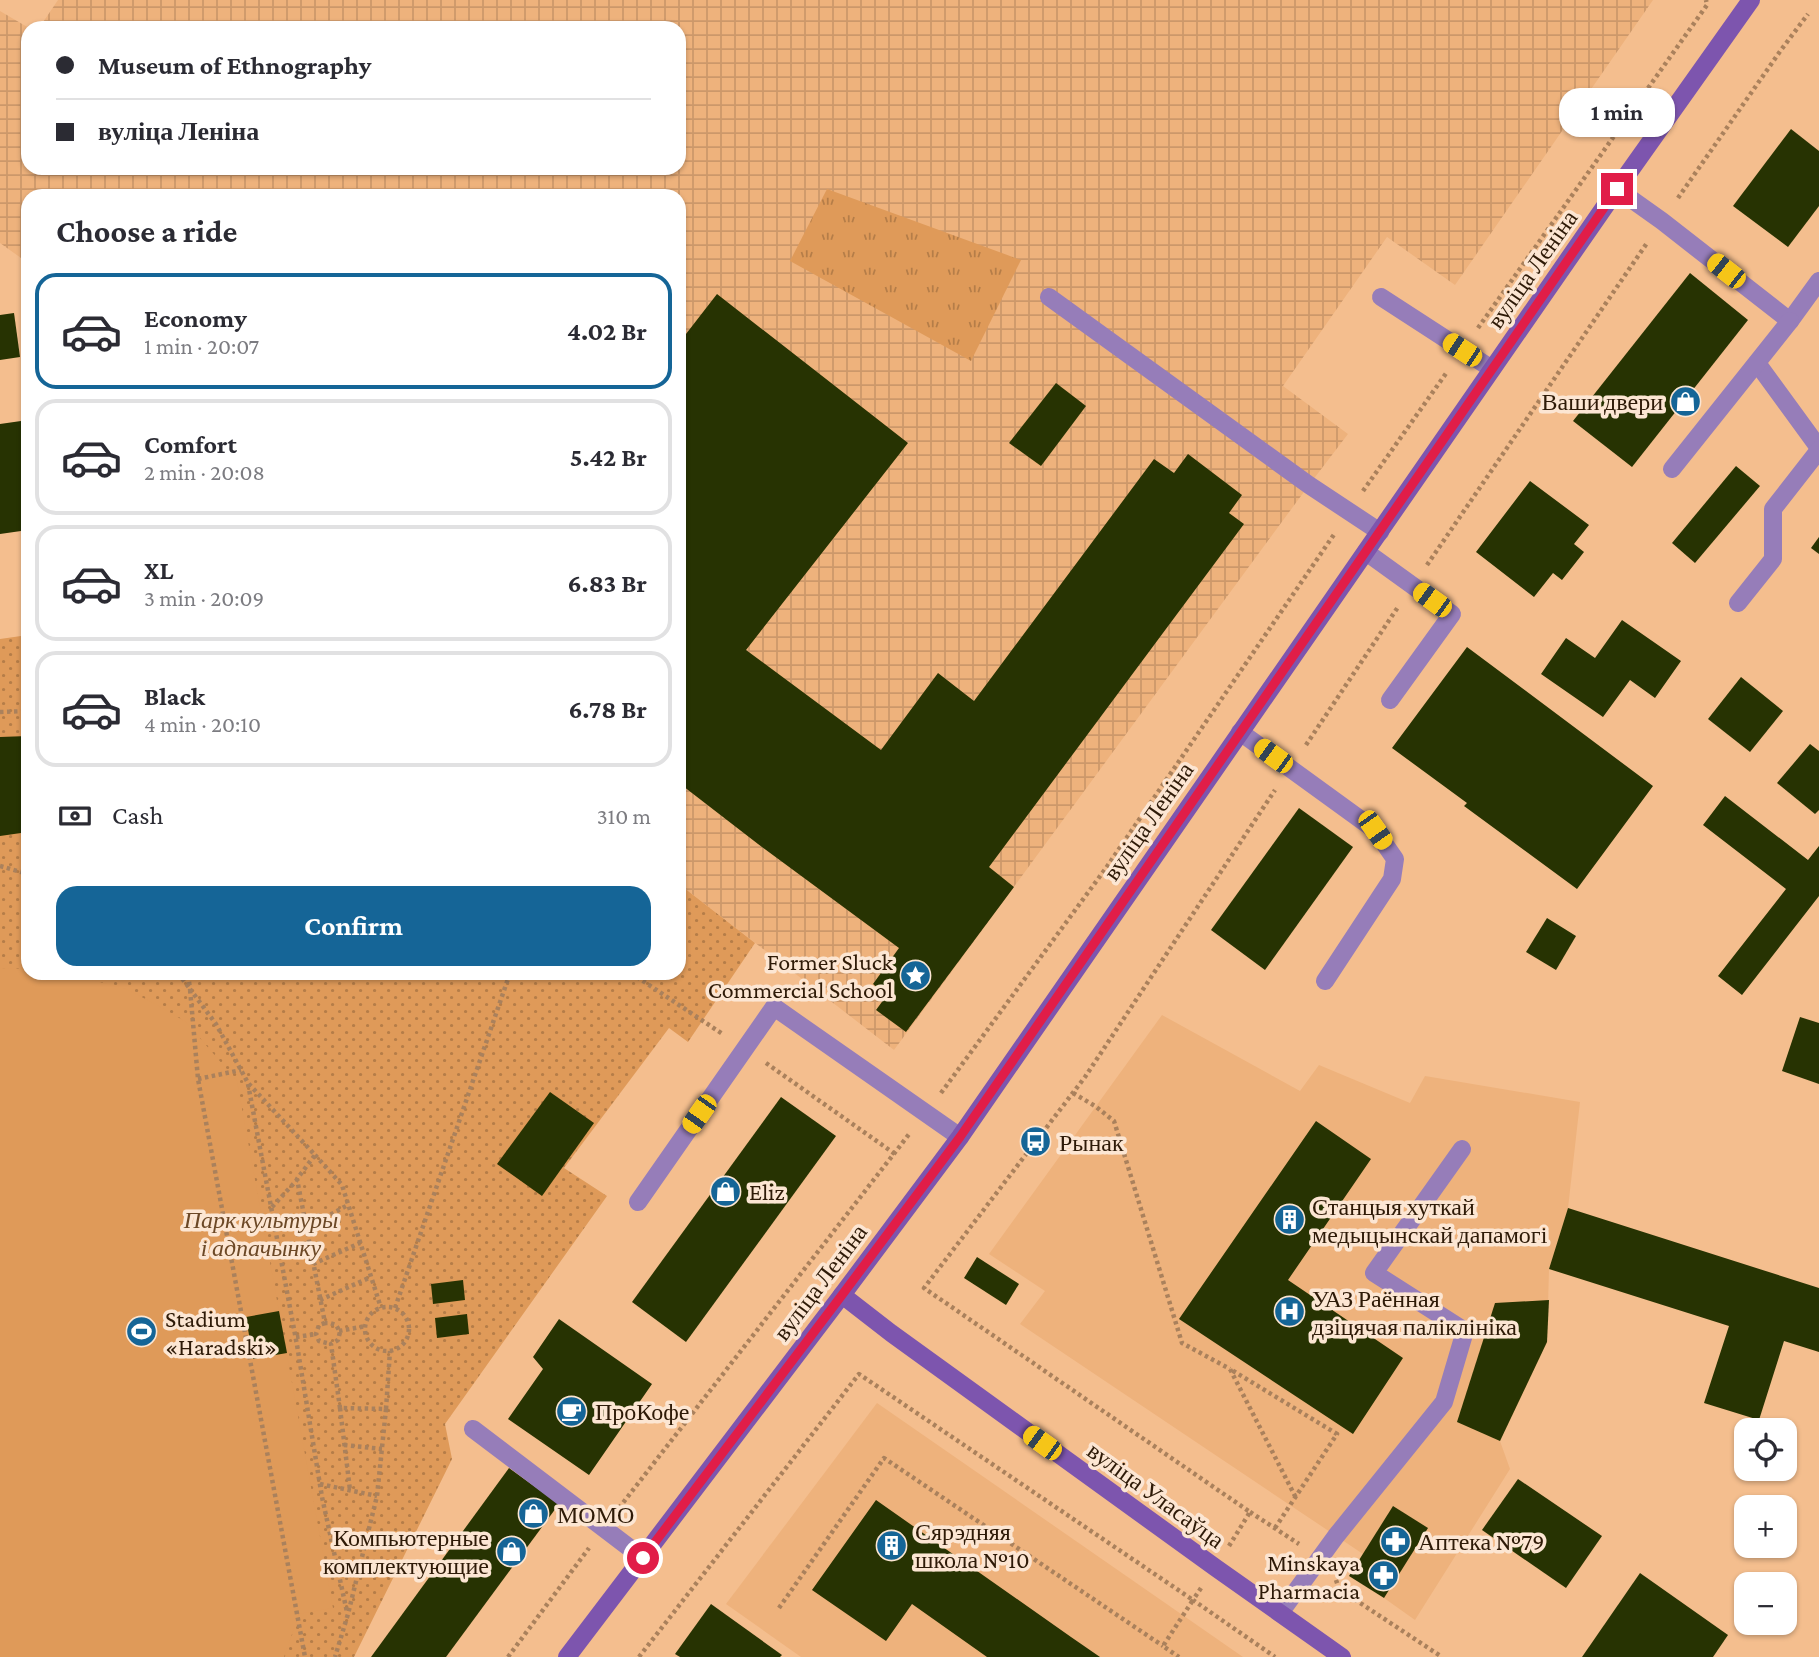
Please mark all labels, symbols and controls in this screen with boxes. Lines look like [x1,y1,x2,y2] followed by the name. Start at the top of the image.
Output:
[98,51,371,80] text: Museum of Ethnography
[1559,88,1675,136] callout: 1 min
[1591,99,1643,125] text: 1 min
[98,117,259,146] text: вуліца Леніна
[1601,173,1633,205] route end
[1481,205,1583,333] street label: вуліца Леніна
[56,213,237,249] text: Choose a ride
[1703,250,1750,292] car
[60,300,123,363] icon: car
[144,304,247,333] text: Economy
[567,317,647,346] text: 4.02 Br
[1439,330,1486,370] car
[144,333,259,359] text: 1 min · 20:07
[1669,384,1703,418] shop icon: Ваши двери
[1542,388,1663,415] place label: Ваши двери
[60,426,123,489] icon: car
[144,430,237,459] text: Comfort
[570,443,647,472] text: 5.42 Br
[144,459,265,485] text: 2 min · 20:08
[60,552,123,615] icon: car
[144,556,173,585] text: XL
[567,569,647,598] text: 6.83 Br
[1409,579,1456,621] car
[144,585,264,611] text: 3 min · 20:09
[60,678,123,741] icon: car
[144,682,205,711] text: Black
[568,695,647,724] text: 6.78 Br
[144,711,261,737] text: 4 min · 20:10
[1250,735,1297,777] car
[1097,757,1199,885] street label: вуліца Леніна
[56,797,94,835] icon: cash
[112,801,163,830] text: Cash
[597,803,651,829] text: 310 m
[1355,807,1396,853] car
[56,886,651,966] button: Confirm
[708,948,894,1003] place label: Former Sluck Commercial School
[899,958,933,992] place icon: Former Sluck Commercial School
[679,1091,720,1137] car
[1019,1125,1053,1159] bus stop icon: Рынак
[1059,1129,1124,1156] place label: Рынак
[709,1174,743,1208] shop icon: Eliz
[749,1178,785,1205] place label: Eliz
[1312,1193,1548,1248] place label: Станцыя хуткай медыцынскай дапамогі
[1272,1203,1306,1237] building icon: Станцыя хуткай медыцынскай дапамогі
[183,1206,338,1261] park label: Парк культуры і адпачынку
[768,1219,872,1345] street label: вуліца Леніна
[1312,1285,1517,1340] place label: УАЗ Раённая дзіцячая паліклініка
[1272,1295,1306,1329] hospital icon: УАЗ Раённая дзіцячая паліклініка
[165,1305,277,1360] place label: Stadium «Haradski»
[125,1315,159,1349] sports icon: Stadium «Haradski»
[555,1394,589,1428] cafe icon: ПроКофе
[595,1398,689,1425] place label: ПроКофе
[1734,1418,1797,1635] map controls
[1734,1418,1797,1481] button: locate
[1019,1422,1066,1464] car
[1082,1436,1230,1554] street label: вуліца Уласаўца
[1734,1495,1797,1558] button: +
[517,1497,551,1531] shop icon: МОМО
[557,1501,634,1528] place label: МОМО
[915,1518,1029,1573] place label: Сярэдняя школа №10
[323,1524,489,1579] place label: Компьютерные комплектующие
[1378,1524,1412,1558] pharmacy icon: Аптека №79
[875,1528,909,1562] building icon: Сярэдняя школа №10
[1418,1528,1544,1555] place label: Аптека №79
[495,1534,529,1568] shop icon: Компьютерные комплектующие
[627,1542,659,1574] route start
[1258,1549,1360,1604] place label: Minskaya Pharmacia
[1366,1559,1400,1593] pharmacy icon: Minskaya Pharmacia
[1734,1572,1797,1635] button: −

